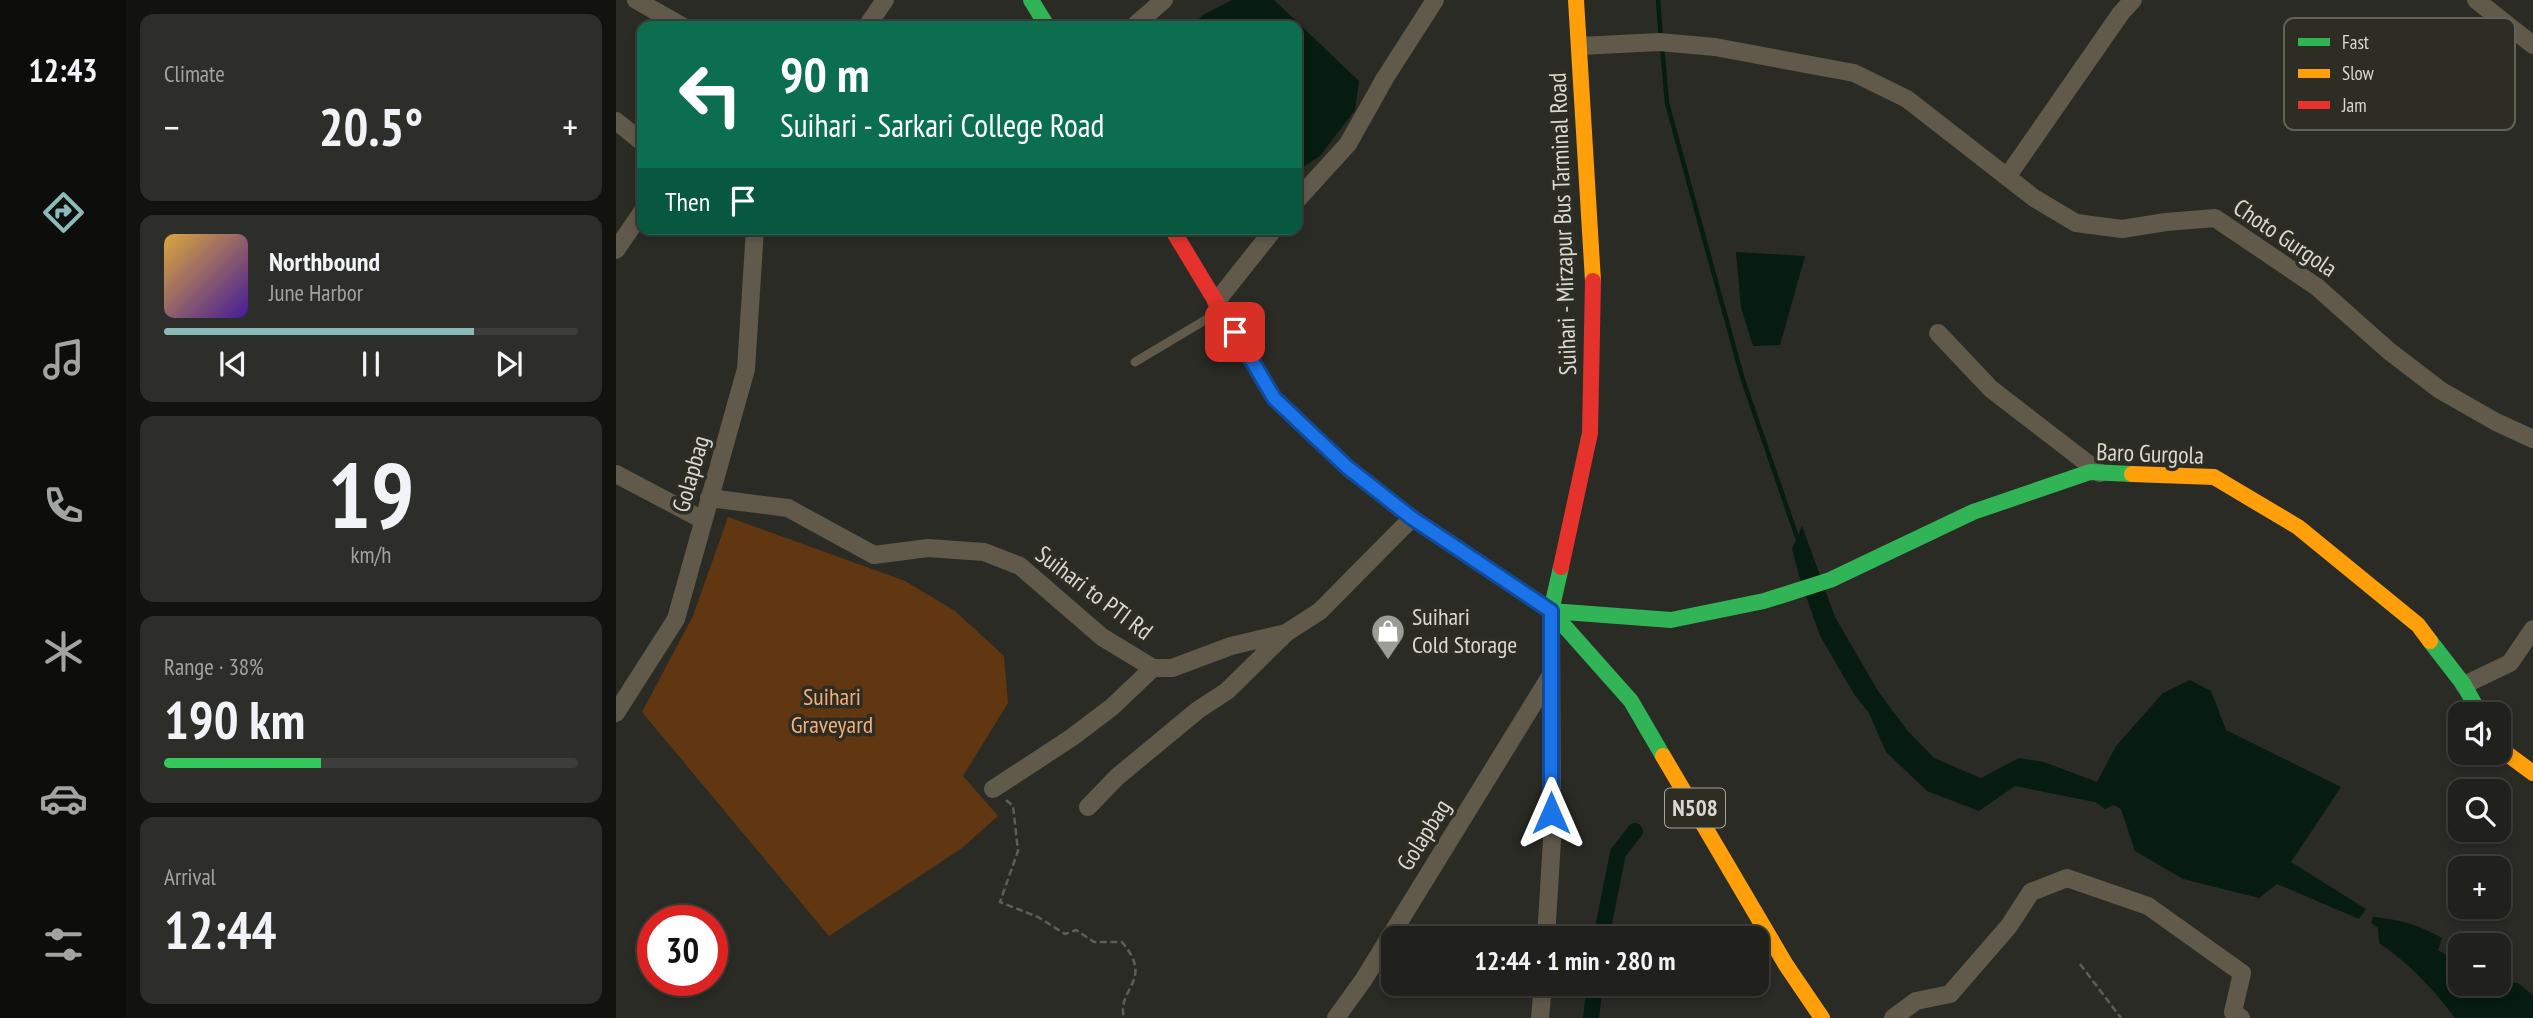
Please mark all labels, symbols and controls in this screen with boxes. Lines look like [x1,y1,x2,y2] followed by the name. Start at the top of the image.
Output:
[2284,18,2515,130] legend
[2342,30,2370,54] text: Fast
[780,42,869,106] text: 90 m
[28,49,98,91] text: 12:43
[665,49,756,140] icon: left
[164,59,225,88] text: Climate
[2342,61,2375,85] text: Slow
[1542,72,1583,376] street label: Suihari - Mirzapur Bus Tarminal Road
[319,93,423,160] text: 20.5°
[2341,93,2367,117] text: Jam
[164,102,180,151] text: −
[562,102,578,151] text: +
[780,104,1104,146] text: Suihari - Sarkari College Road
[724,182,762,220] icon: arrive
[665,185,710,218] text: Then
[39,188,88,237] icon: directions
[2227,192,2343,284] street label: Choto Gurgola
[269,245,380,278] text: Northbound
[269,278,363,307] text: June Harbor
[1205,302,1265,362] pin
[1216,313,1254,351] icon: arrive
[39,335,88,384] icon: music
[214,345,252,383] icon: previous
[352,345,390,383] icon: pause
[490,345,528,383] icon: next
[665,432,716,516] street label: Golapbag
[328,435,415,553] text: 19
[2096,436,2204,471] street label: Baro Gurgola
[39,481,88,530] icon: phone
[1030,538,1159,647] street label: Suihari to PTI Rd
[351,540,391,569] text: km/h
[1412,601,1517,660] place label: Suihari Cold Storage
[1369,612,1407,661] shop icon: Suihari Cold Storage
[39,627,88,676] icon: climate
[164,652,264,681] text: Range · 38%
[791,681,873,740] park label: Suihari Graveyard
[164,686,305,753] text: 190 km
[2448,702,2511,996] map controls
[2448,702,2511,765] button: sound
[39,774,88,823] icon: car
[1514,776,1588,850] position arrow
[2448,779,2511,842] button: search
[1665,788,1725,828] road number: N508
[1390,793,1457,876] street label: Golapbag
[2448,856,2511,919] button: +
[164,862,216,891] text: Arrival
[164,896,276,963] text: 12:44
[637,905,728,996] speed limit sign: 30
[39,920,88,969] icon: filters
[2448,933,2511,996] button: −
[1475,944,1675,977] text: 12:44 · 1 min · 280 m

